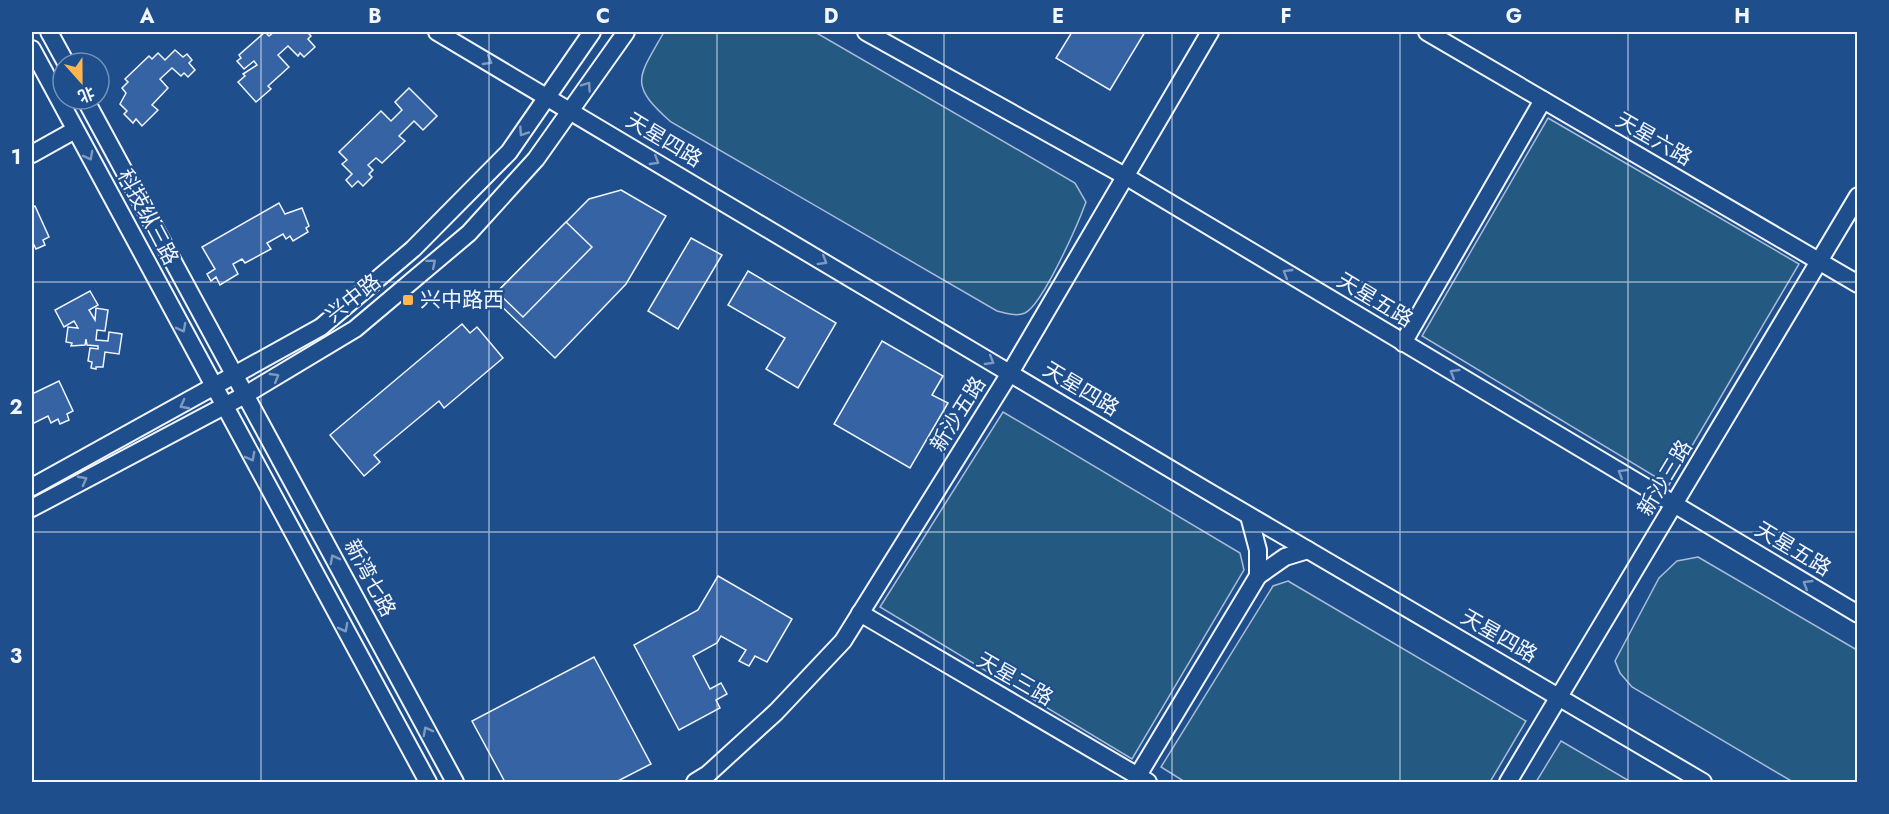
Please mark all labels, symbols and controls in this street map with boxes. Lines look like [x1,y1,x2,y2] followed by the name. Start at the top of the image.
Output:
[139,2,155,31] text: A
[368,2,382,31] text: B
[596,2,610,31] text: C
[824,2,838,31] text: D
[1052,2,1064,31] text: E
[1280,2,1292,31] text: F
[1506,2,1522,31] text: G
[1734,2,1750,31] text: H
[51,51,111,111] north arrow
[482,54,492,66] one-way arrow
[75,81,98,108] text: 北
[580,81,591,92] one-way arrow
[1610,105,1698,173] street label: 天星六路
[620,106,708,174] street label: 天星四路
[519,125,530,136] one-way arrow
[11,143,21,172] text: 1
[82,150,93,160] one-way arrow
[649,154,659,165] one-way arrow
[110,164,186,270] street label: 科技纵三路
[817,254,827,265] one-way arrow
[425,260,436,271] one-way arrow
[1331,266,1419,334] street label: 天星五路
[319,267,387,329] street label: 兴中路
[1283,269,1293,281] one-way arrow
[420,285,504,315] place label: 兴中路西
[401,293,415,307] marker: 兴中路西
[175,321,186,332] one-way arrow
[984,354,994,366] one-way arrow
[1037,355,1125,423] street label: 天星四路
[1450,369,1460,381] one-way arrow
[923,370,993,458] street label: 新沙五路
[269,373,279,385] one-way arrow
[9,393,23,422] text: 2
[180,398,190,409] one-way arrow
[1631,434,1699,522] street label: 新沙三路
[244,451,255,461] one-way arrow
[1618,469,1628,481] one-way arrow
[77,476,87,487] one-way arrow
[1749,515,1837,583] street label: 天星五路
[337,534,403,622] street label: 新湾七路
[330,555,341,566] one-way arrow
[1803,579,1813,591] one-way arrow
[1455,602,1543,670] street label: 天星四路
[337,622,348,633] one-way arrow
[10,642,22,671] text: 3
[971,645,1059,713] street label: 天星三路
[423,727,434,737] one-way arrow

